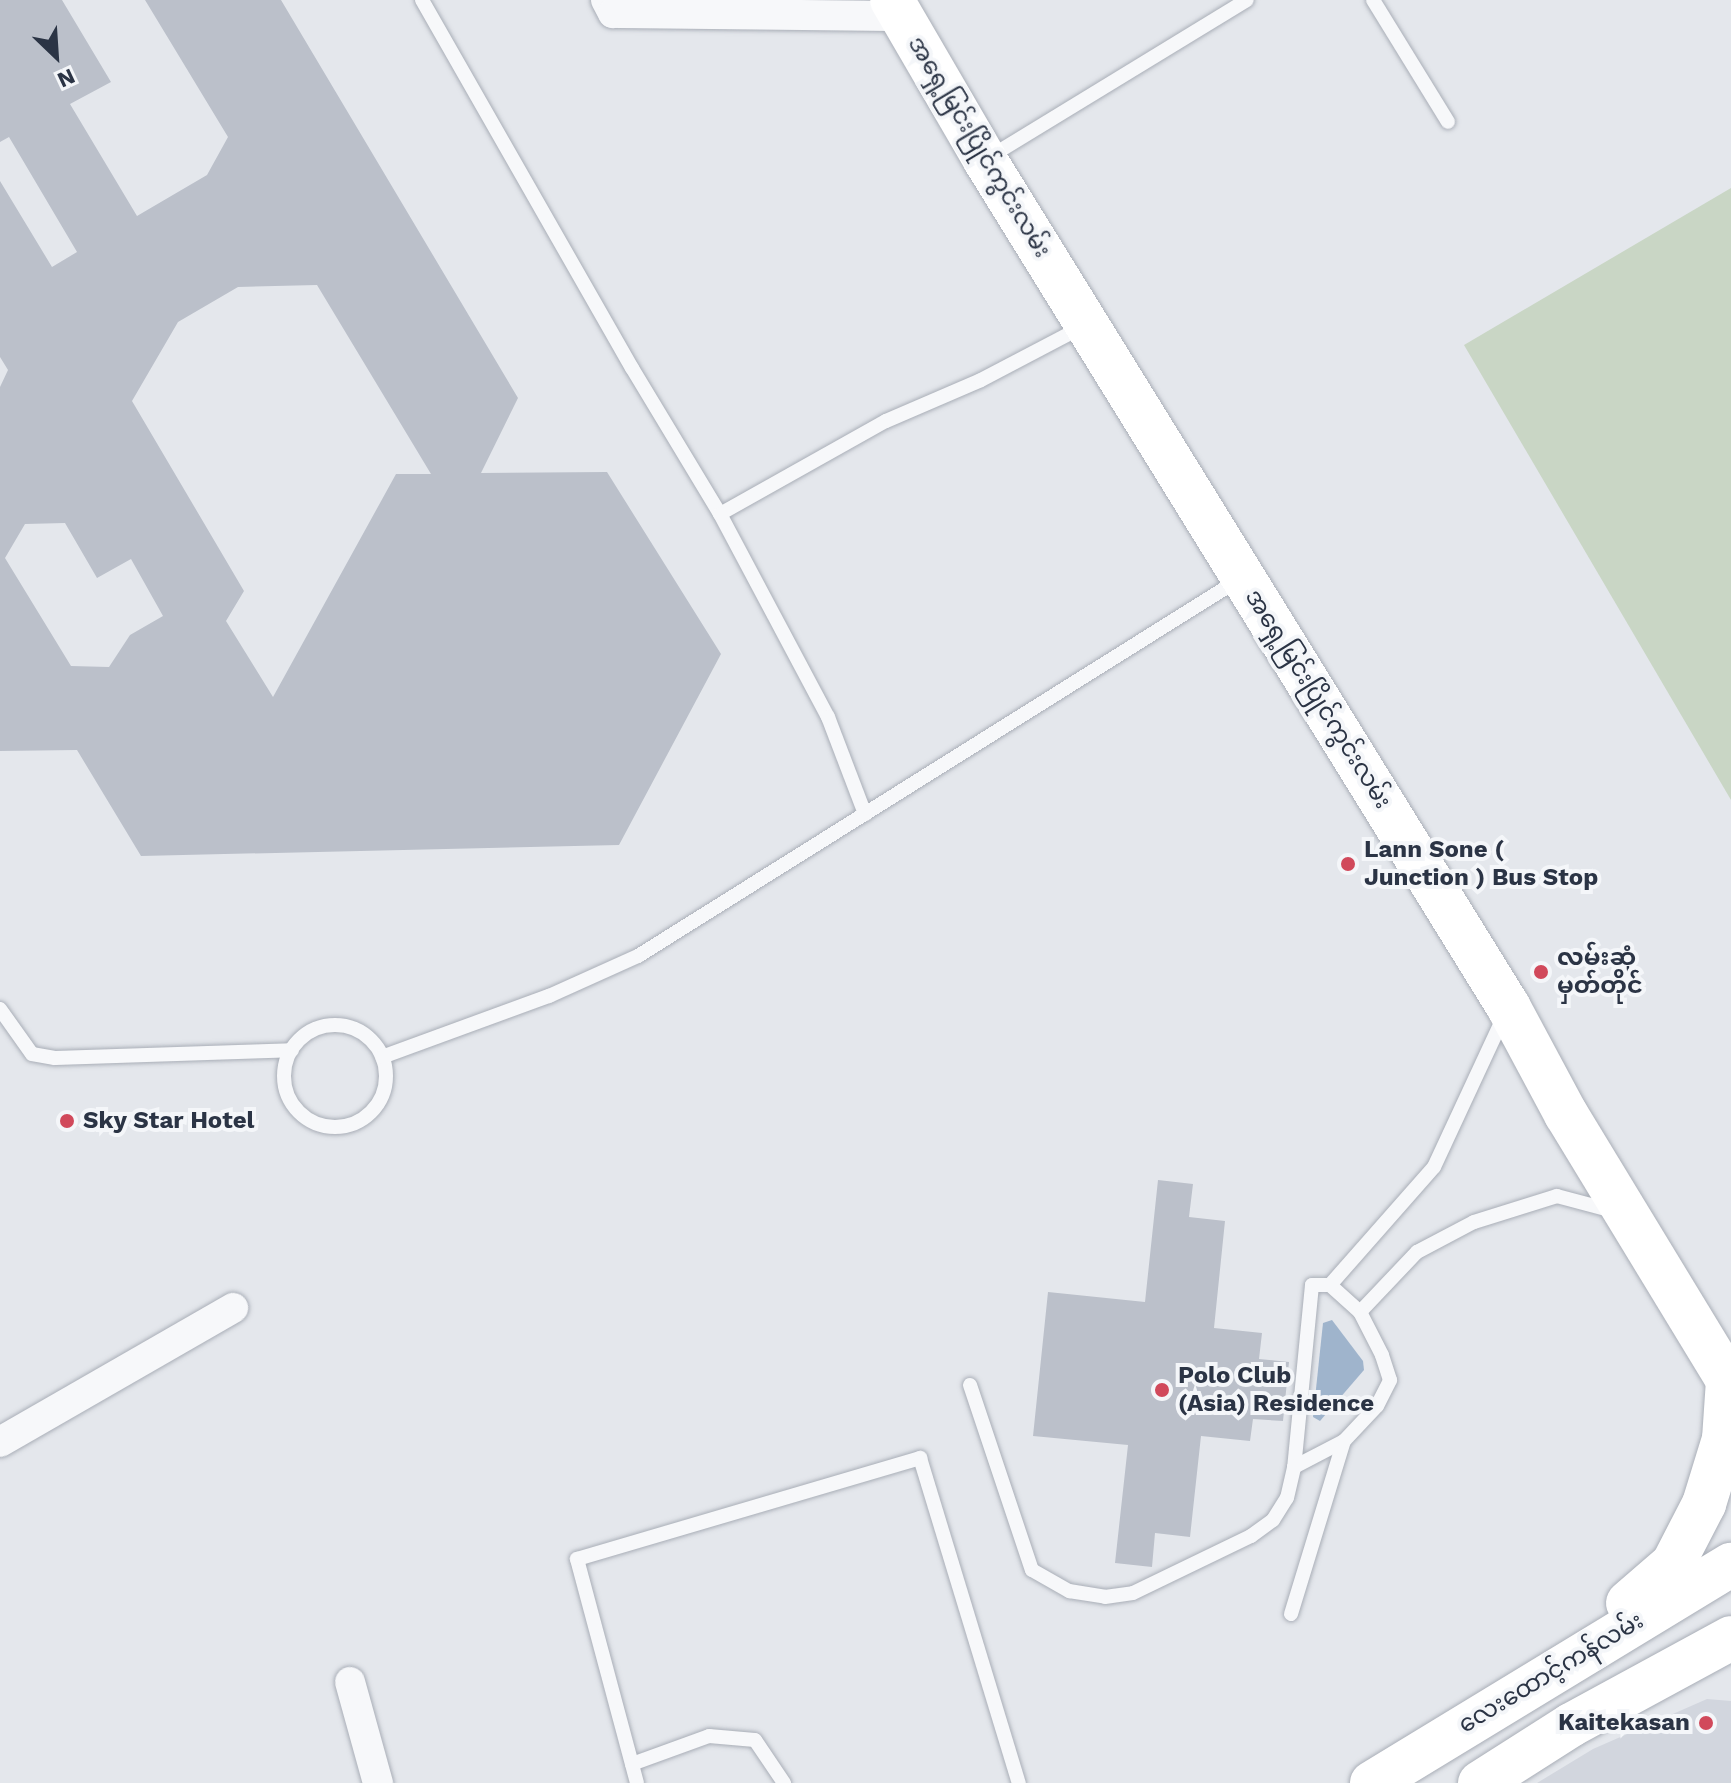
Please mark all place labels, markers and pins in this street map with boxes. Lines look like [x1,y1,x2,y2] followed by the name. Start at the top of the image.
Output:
[1364,836,1598,892] place label: Lann Sone ( Junction ) Bus Stop
[1339,855,1357,873] marker: Lann Sone ( Junction ) Bus Stop
[1557,944,1643,1000] place label: လမ်းဆုံ မှတ်တိုင်
[1532,963,1550,981] marker: လမ်းဆုံ မှတ်တိုင်
[83,1107,255,1135] place label: Sky Star Hotel
[58,1112,76,1130] marker: Sky Star Hotel
[1178,1362,1374,1418] place label: Polo Club (Asia) Residence
[1153,1381,1171,1399] marker: Polo Club (Asia) Residence
[1558,1709,1690,1737] place label: Kaitekasan
[1697,1714,1715,1732] marker: Kaitekasan

